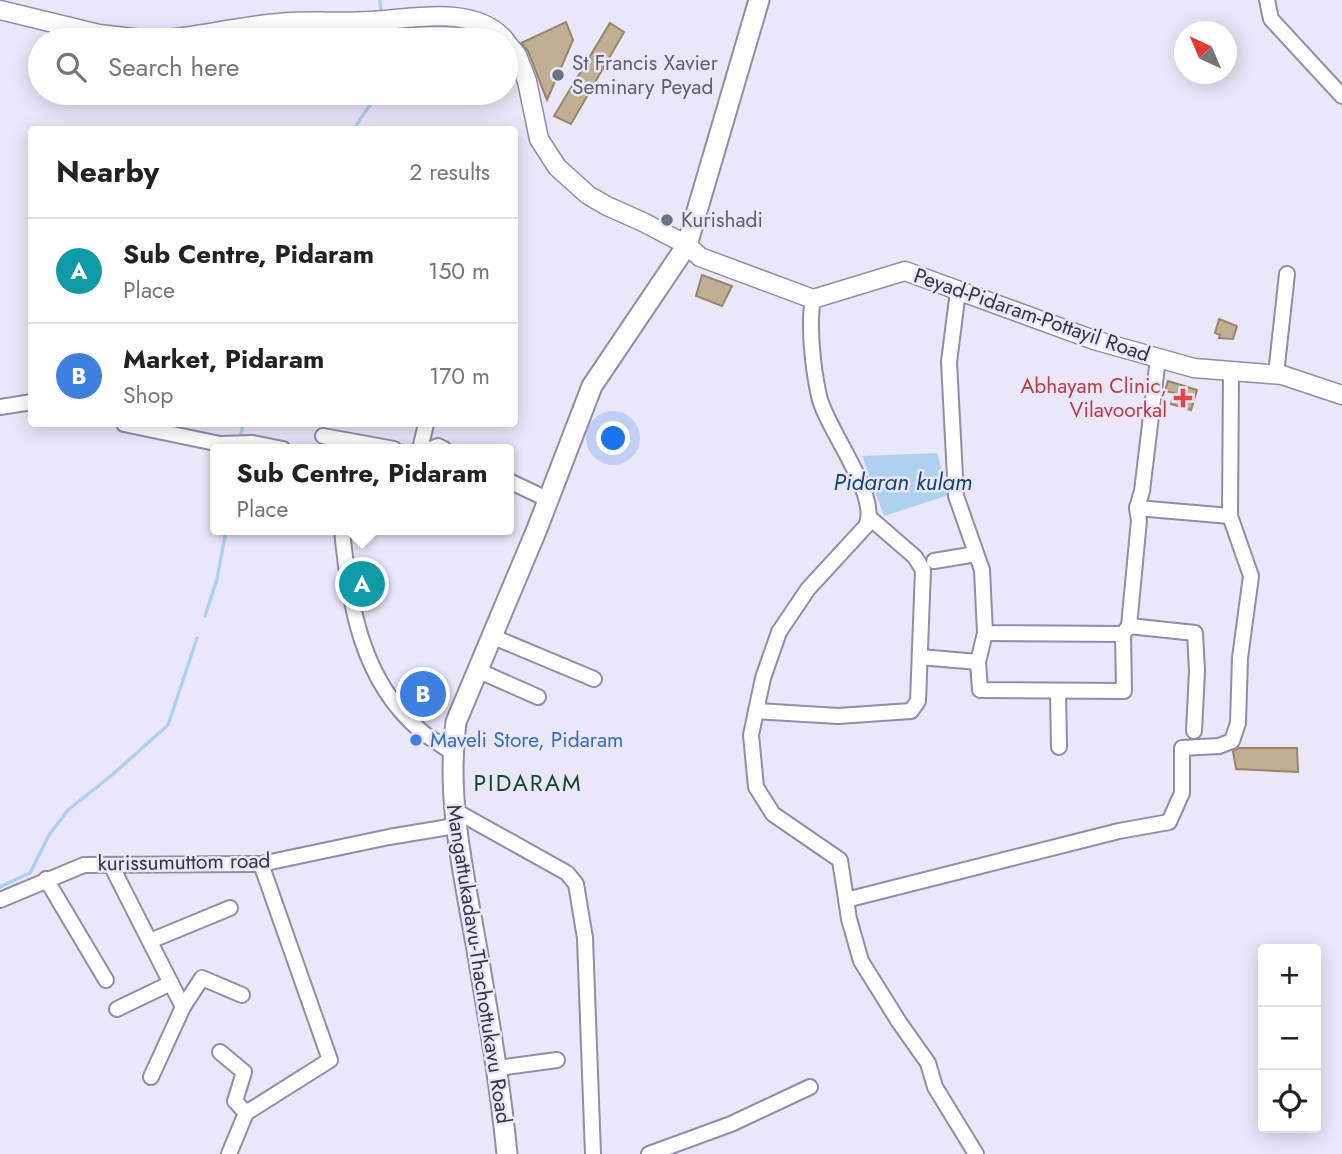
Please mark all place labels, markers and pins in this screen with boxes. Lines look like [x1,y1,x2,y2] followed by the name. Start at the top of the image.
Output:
[572,48,719,102] place label: St Francis Xavier Seminary Peyad
[550,67,566,83] marker: St Francis Xavier Seminary Peyad
[681,205,763,235] place label: Kurishadi
[659,212,675,228] marker: Kurishadi
[1020,371,1167,425] place label: Abhayam Clinic, Vilavoorkal
[1173,388,1193,408] marker: Abhayam Clinic, Vilavoorkal
[339,558,385,610] pin: A
[400,668,446,720] pin: B
[430,725,624,755] place label: Maveli Store, Pidaram
[408,732,424,748] marker: Maveli Store, Pidaram

